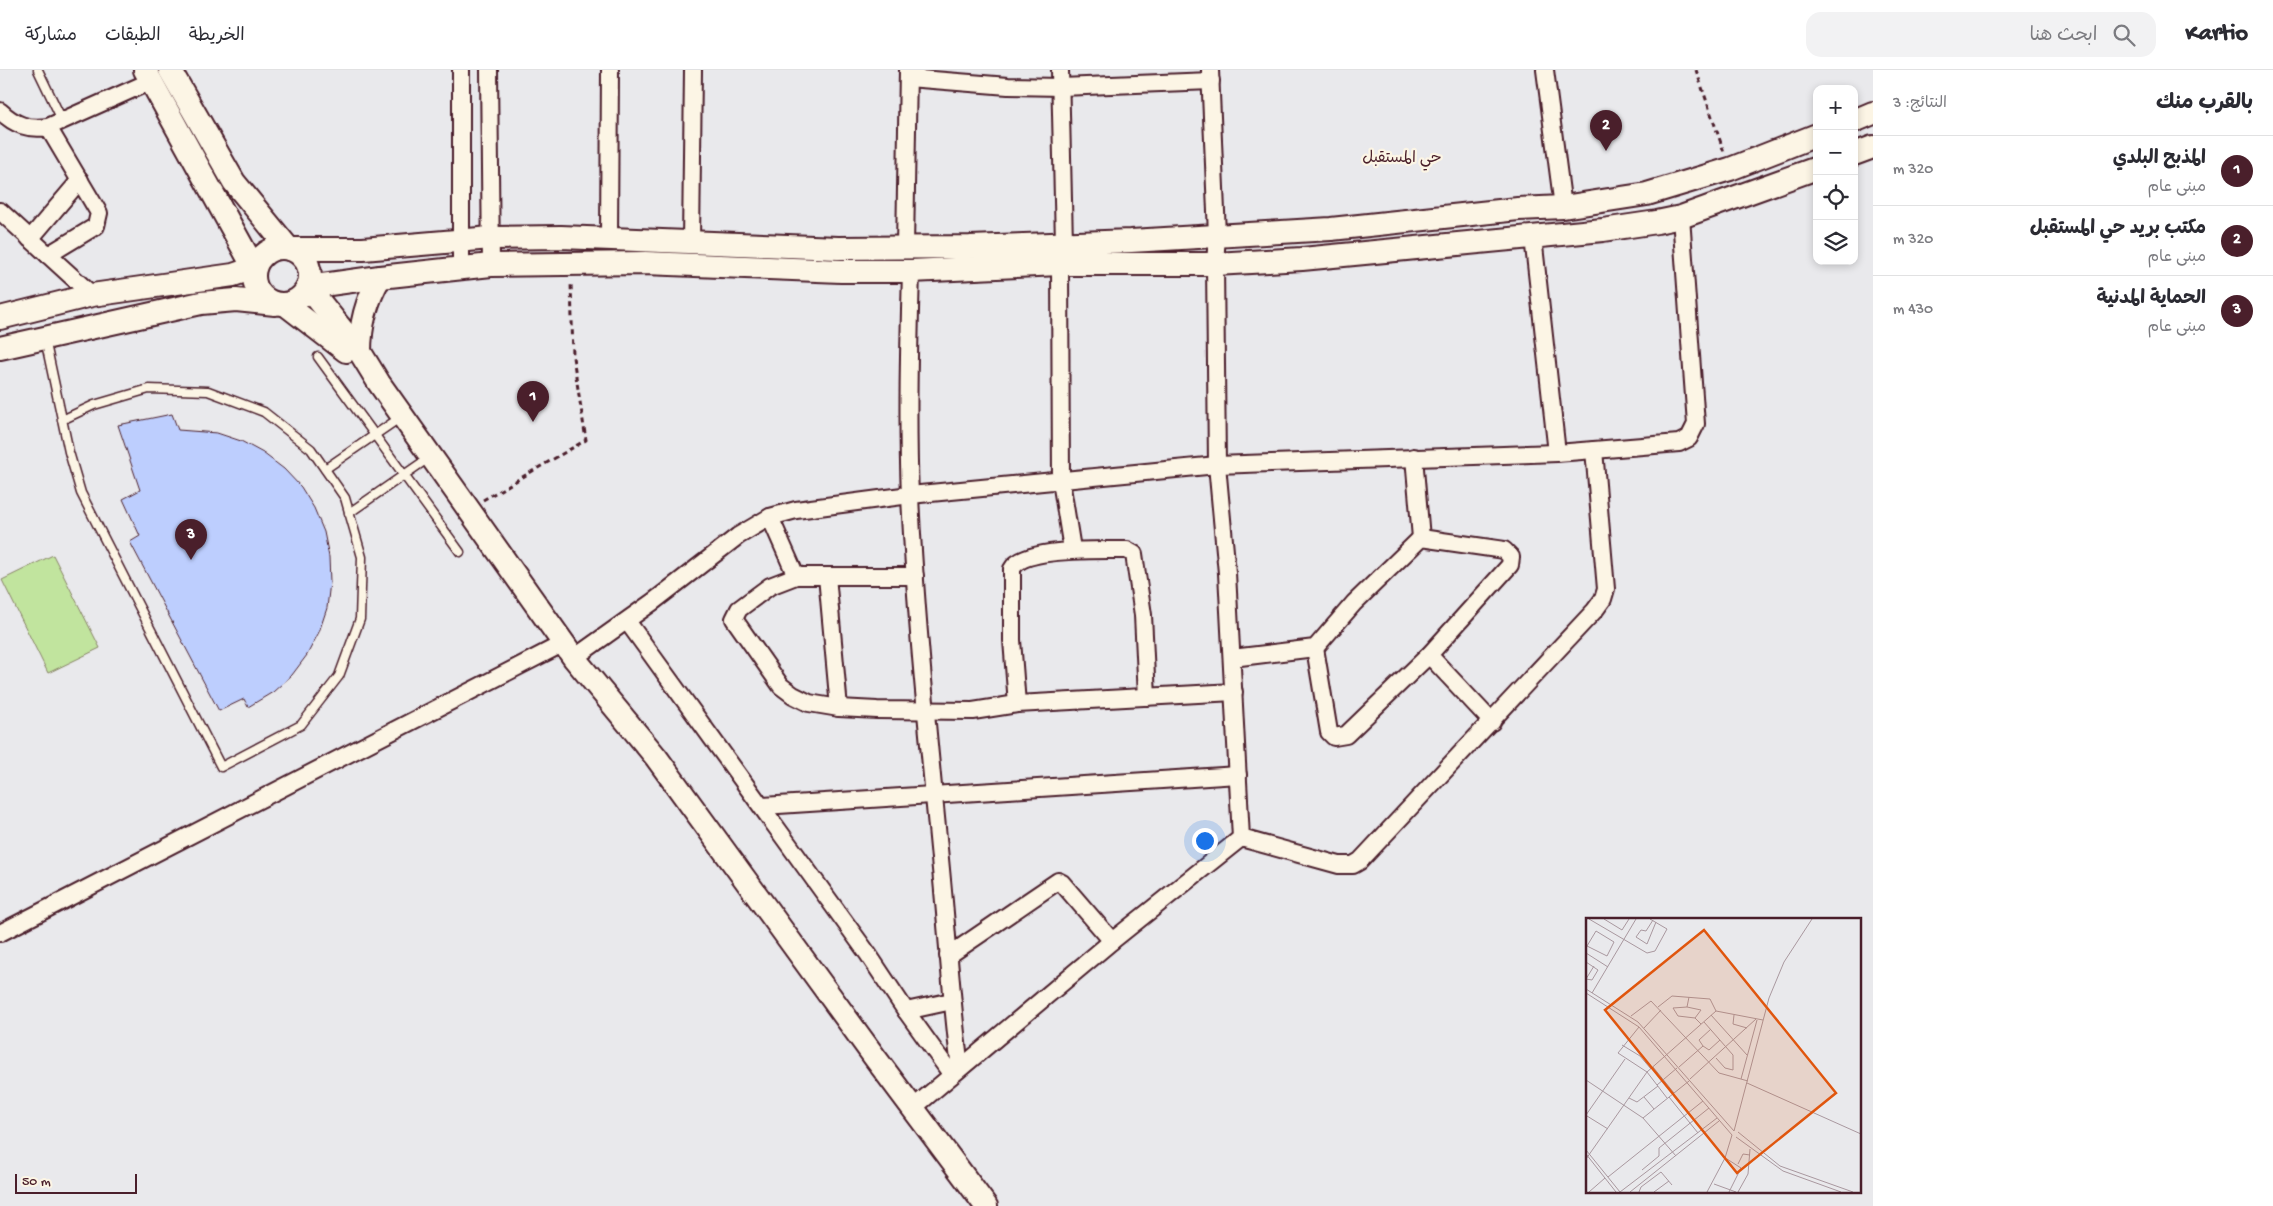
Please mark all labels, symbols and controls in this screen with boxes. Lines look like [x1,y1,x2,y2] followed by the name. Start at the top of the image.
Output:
[1806,12,2156,57] search box
[2186,20,2248,49] text: Kartio
[2110,21,2138,49] icon: search
[2029,25,2098,48] text: ابحث هنا
[25,26,77,47] text: مشاركة
[105,26,161,47] text: الطبقات
[189,26,245,47] text: الخريطة
[1813,85,1858,265] map controls
[1813,85,1858,130] button: +
[2156,92,2253,117] text: بالقرب منك
[1893,95,1947,114] text: النتائج: 3
[1590,110,1622,151] pin: 2
[1813,130,1858,175] button: −
[2113,148,2206,171] text: المذبح البلدي
[1362,149,1442,171] district label: حي المستقبل
[1893,161,1933,180] text: 320 m
[2234,161,2240,180] text: 1
[1813,175,1858,220] button: locate
[2147,179,2206,198] text: مبنى عام
[2030,218,2206,241] text: مكتب بريد حي المستقبل
[1813,220,1858,265] button: layers
[1893,231,1933,250] text: 320 m
[2233,231,2241,250] text: 2
[2147,249,2206,268] text: مبنى عام
[2097,288,2206,311] text: الحماية المدنية
[1893,301,1933,320] text: 430 m
[2233,301,2241,320] text: 3
[2147,319,2206,338] text: مبنى عام
[517,381,549,422] pin: 1
[175,519,207,560] pin: 3
[1192,828,1218,854] your location
[1586,918,1860,1194] inset map
[15,1171,138,1194] scale bar
[22,1174,51,1191] text: 50 m

